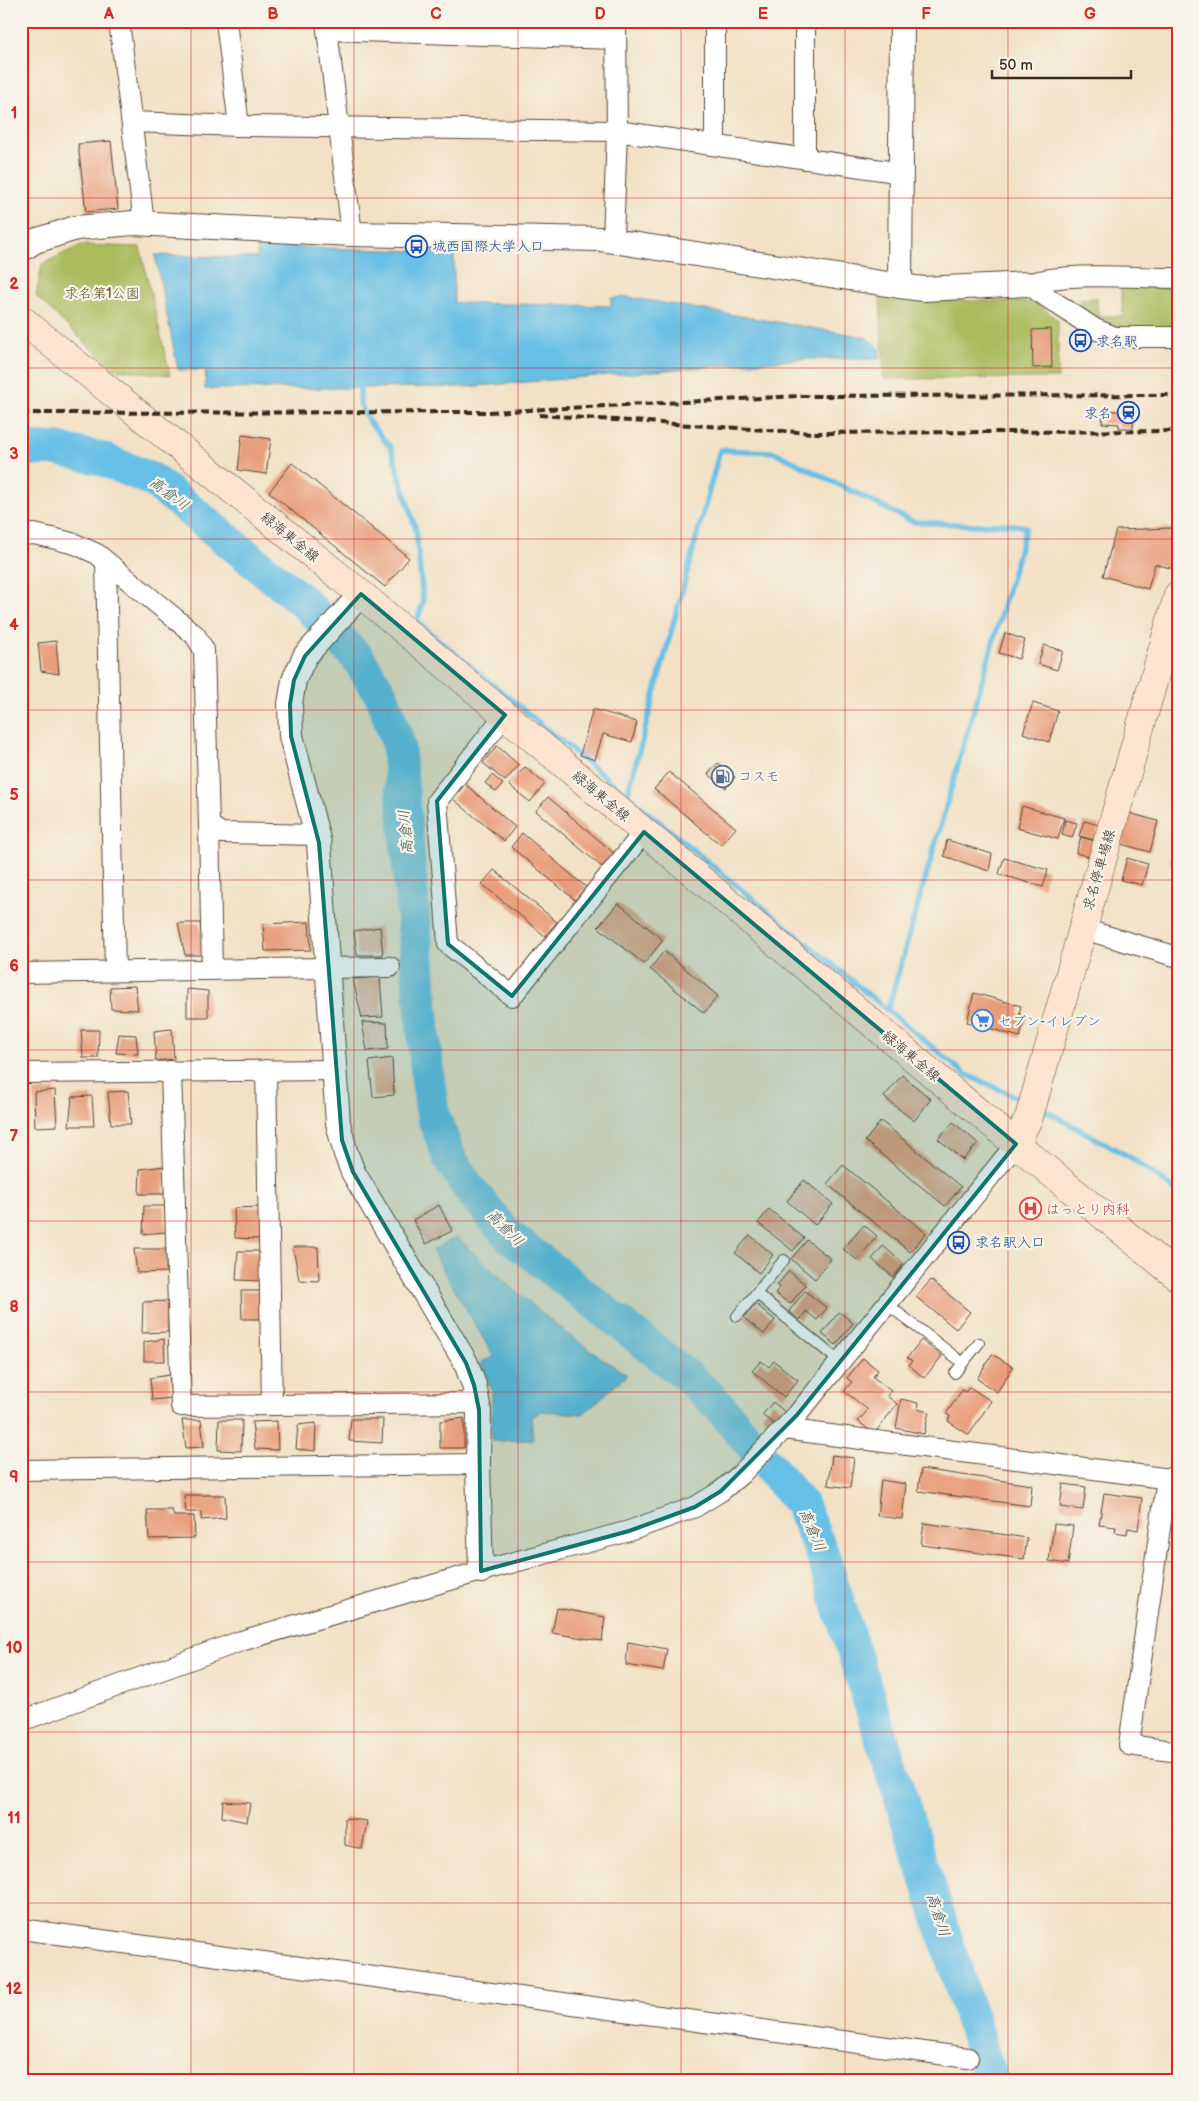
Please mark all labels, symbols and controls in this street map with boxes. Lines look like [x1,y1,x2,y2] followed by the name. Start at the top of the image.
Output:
[103,5,114,24] text: A
[267,5,279,24] text: B
[430,5,442,24] text: C
[594,5,606,24] text: D
[758,5,768,24] text: E
[921,5,931,24] text: F
[1084,5,1096,24] text: G
[992,48,1130,80] scale bar
[999,56,1033,75] text: 50 m
[11,104,17,123] text: 1
[404,234,428,258] bus stop icon: 城西国際大学入口
[432,238,544,255] place label: 城西国際大学入口
[9,275,19,294] text: 2
[64,285,140,302] park label: 求名第1公園
[1068,329,1092,353] bus stop icon: 求名駅
[1096,333,1138,350] place label: 求名駅
[1116,401,1140,425] station icon: 求名
[1084,405,1112,422] place label: 求名
[9,445,19,464] text: 3
[145,473,193,515] water label: 高倉川
[257,508,323,566] street label: 緑海東金線
[9,616,19,635] text: 4
[710,764,734,788] fuel station icon: コスモ
[569,767,633,825] street label: 緑海東金線
[738,768,779,785] place label: コスモ
[9,786,19,805] text: 5
[395,809,417,855] water label: 高倉川
[1079,827,1119,913] street label: 求名停車場線
[9,957,19,976] text: 6
[970,1009,994,1033] supermarket icon: セブン-イレブン
[998,1013,1101,1030] place label: セブン-イレブン
[879,1027,943,1085] street label: 緑海東金線
[10,1127,19,1146] text: 7
[1018,1197,1042,1221] hospital icon: はっとり内科
[1046,1201,1130,1218] place label: はっとり内科
[482,1205,528,1251] water label: 高倉川
[947,1230,971,1254] bus stop icon: 求名駅入口
[975,1234,1045,1251] place label: 求名駅入口
[9,1298,19,1317] text: 8
[9,1468,19,1487] text: 9
[794,1506,830,1554] water label: 高倉川
[6,1639,22,1658] text: 10
[7,1809,21,1828] text: 11
[922,1891,954,1939] water label: 高倉川
[6,1980,23,1999] text: 12

